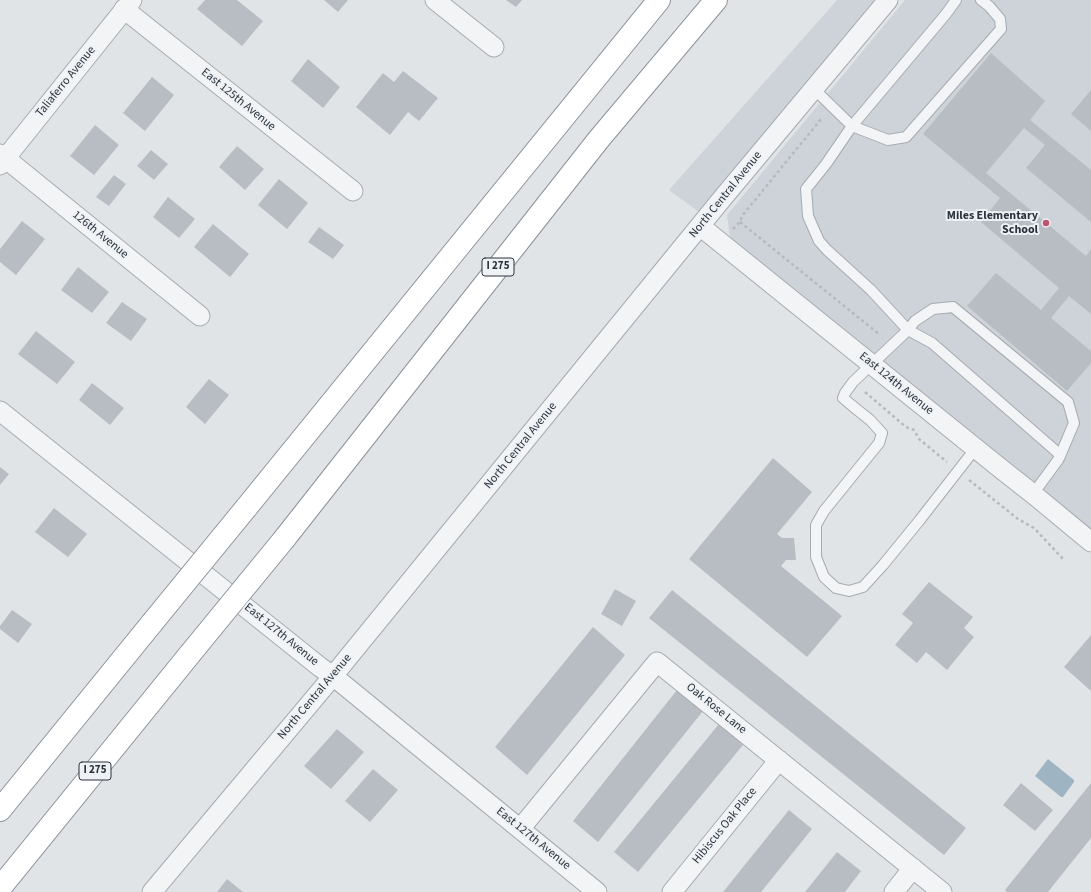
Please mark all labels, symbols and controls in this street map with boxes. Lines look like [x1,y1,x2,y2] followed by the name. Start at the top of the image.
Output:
[33,44,99,120] street label: Taliaferro Avenue
[198,66,278,134] street label: East 125th Avenue
[687,149,765,241] street label: North Central Avenue
[69,208,131,262] street label: 126th Avenue
[947,209,1038,237] place label: Miles Elementary School
[1041,218,1051,228] marker: Miles Elementary School
[482,258,514,276] road number: I 275
[856,350,936,418] street label: East 124th Avenue
[482,400,560,492] street label: North Central Avenue
[241,601,321,669] street label: East 127th Avenue
[275,651,355,743] street label: North Central Avenue
[683,680,749,738] street label: Oak Rose Lane
[79,762,111,780] road number: I 275
[690,785,760,867] street label: Hibiscus Oak Place
[493,805,573,873] street label: East 127th Avenue

